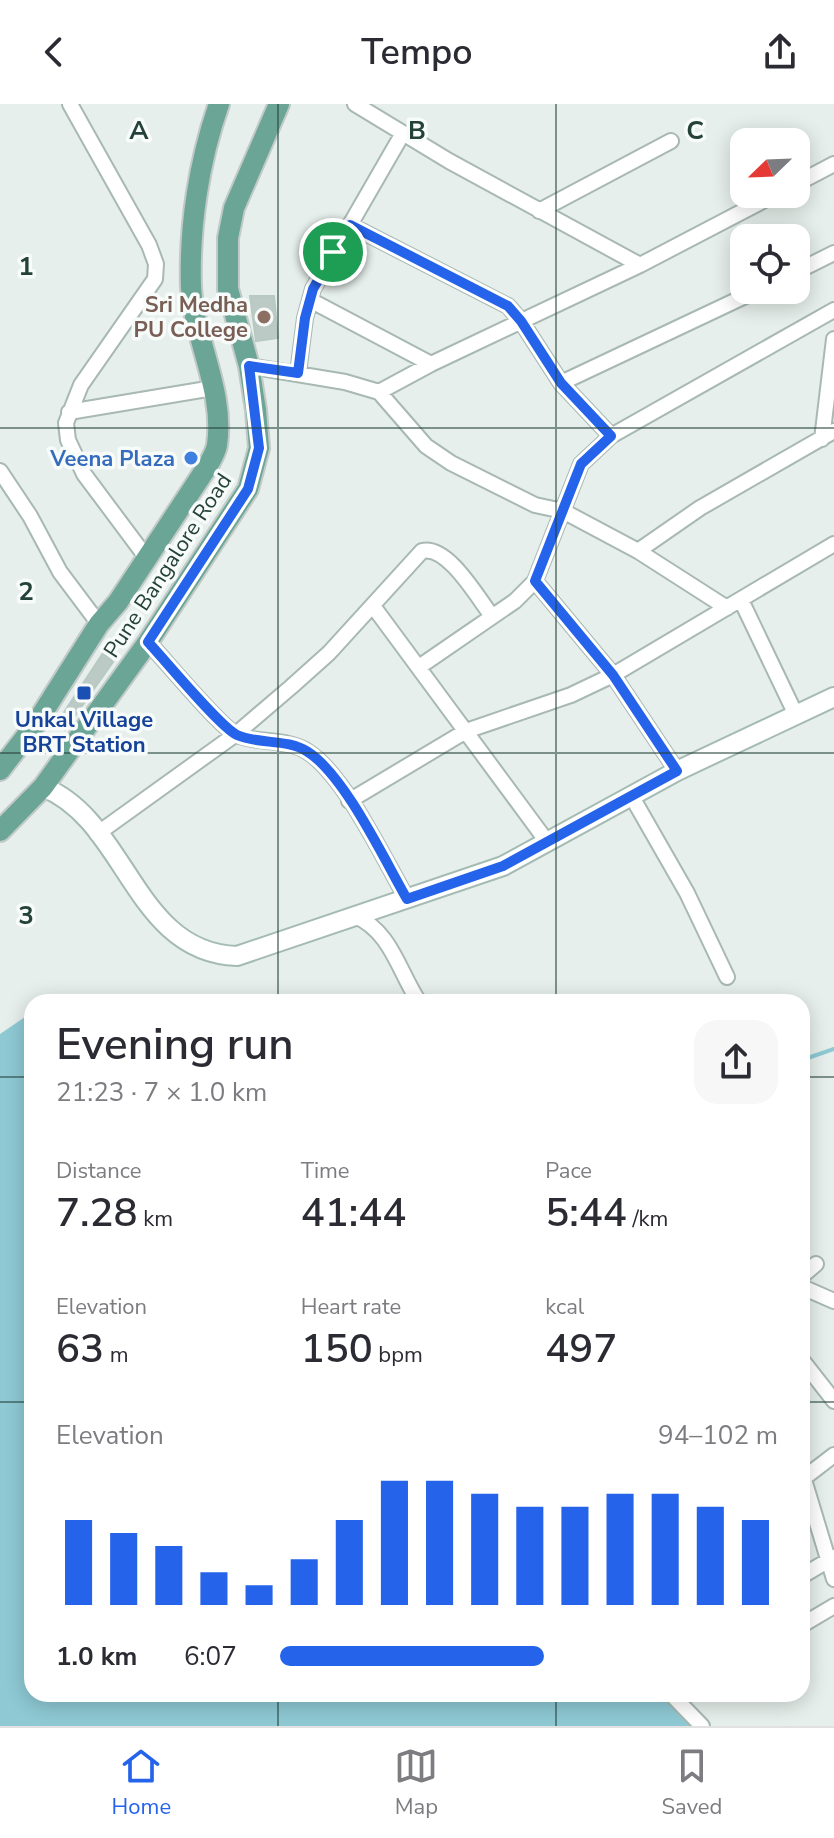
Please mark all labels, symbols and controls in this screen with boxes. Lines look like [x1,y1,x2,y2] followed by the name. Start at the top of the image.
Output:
[361,28,473,77] text: Tempo
[32,30,76,74] icon: back
[758,30,802,74] icon: share
[129,113,149,148] text: A
[408,113,426,148] text: B
[686,113,704,148] text: C
[730,128,810,208] north arrow
[730,128,810,304] map controls
[299,218,367,286] pin
[730,224,810,304] button: locate
[311,230,355,274] icon: arrive
[18,249,34,284] text: 1
[134,290,248,345] place label: Sri Medha PU College
[255,308,273,326] marker: Sri Medha PU College
[49,444,175,474] place label: Veena Plaza
[182,449,200,467] marker: Veena Plaza
[97,467,239,664] street label: Pune Bangalore Road
[18,574,34,609] text: 2
[75,684,93,702] marker: Unkal Village BRT Station
[15,705,153,760] place label: Unkal Village BRT Station
[18,898,34,933] text: 3
[56,1015,294,1075] text: Evening run
[694,1020,778,1104] button: share
[56,1075,267,1110] text: 21:23 · 7 × 1.0 km
[56,1156,141,1186] text: Distance
[301,1156,350,1186] text: Time
[545,1156,592,1186] text: Pace
[56,1186,137,1240] text: 7.28
[301,1186,406,1240] text: 41:44
[545,1186,627,1240] text: 5:44
[137,1204,173,1234] text: km
[627,1204,668,1234] text: /km
[56,1292,147,1322] text: Elevation
[301,1292,401,1322] text: Heart rate
[545,1292,584,1322] text: kcal
[56,1322,104,1376] text: 63
[301,1322,373,1376] text: 150
[545,1322,617,1376] text: 497
[104,1340,129,1370] text: m
[373,1340,423,1370] text: bpm
[56,1418,164,1453] text: Elevation
[658,1418,778,1453] text: 94–102 m
[56,1639,137,1674] text: 1.0 km
[184,1639,237,1674] text: 6:07
[112,1744,171,1822] tab: Home
[394,1744,438,1822] tab: Map
[662,1744,722,1822] tab: Saved

